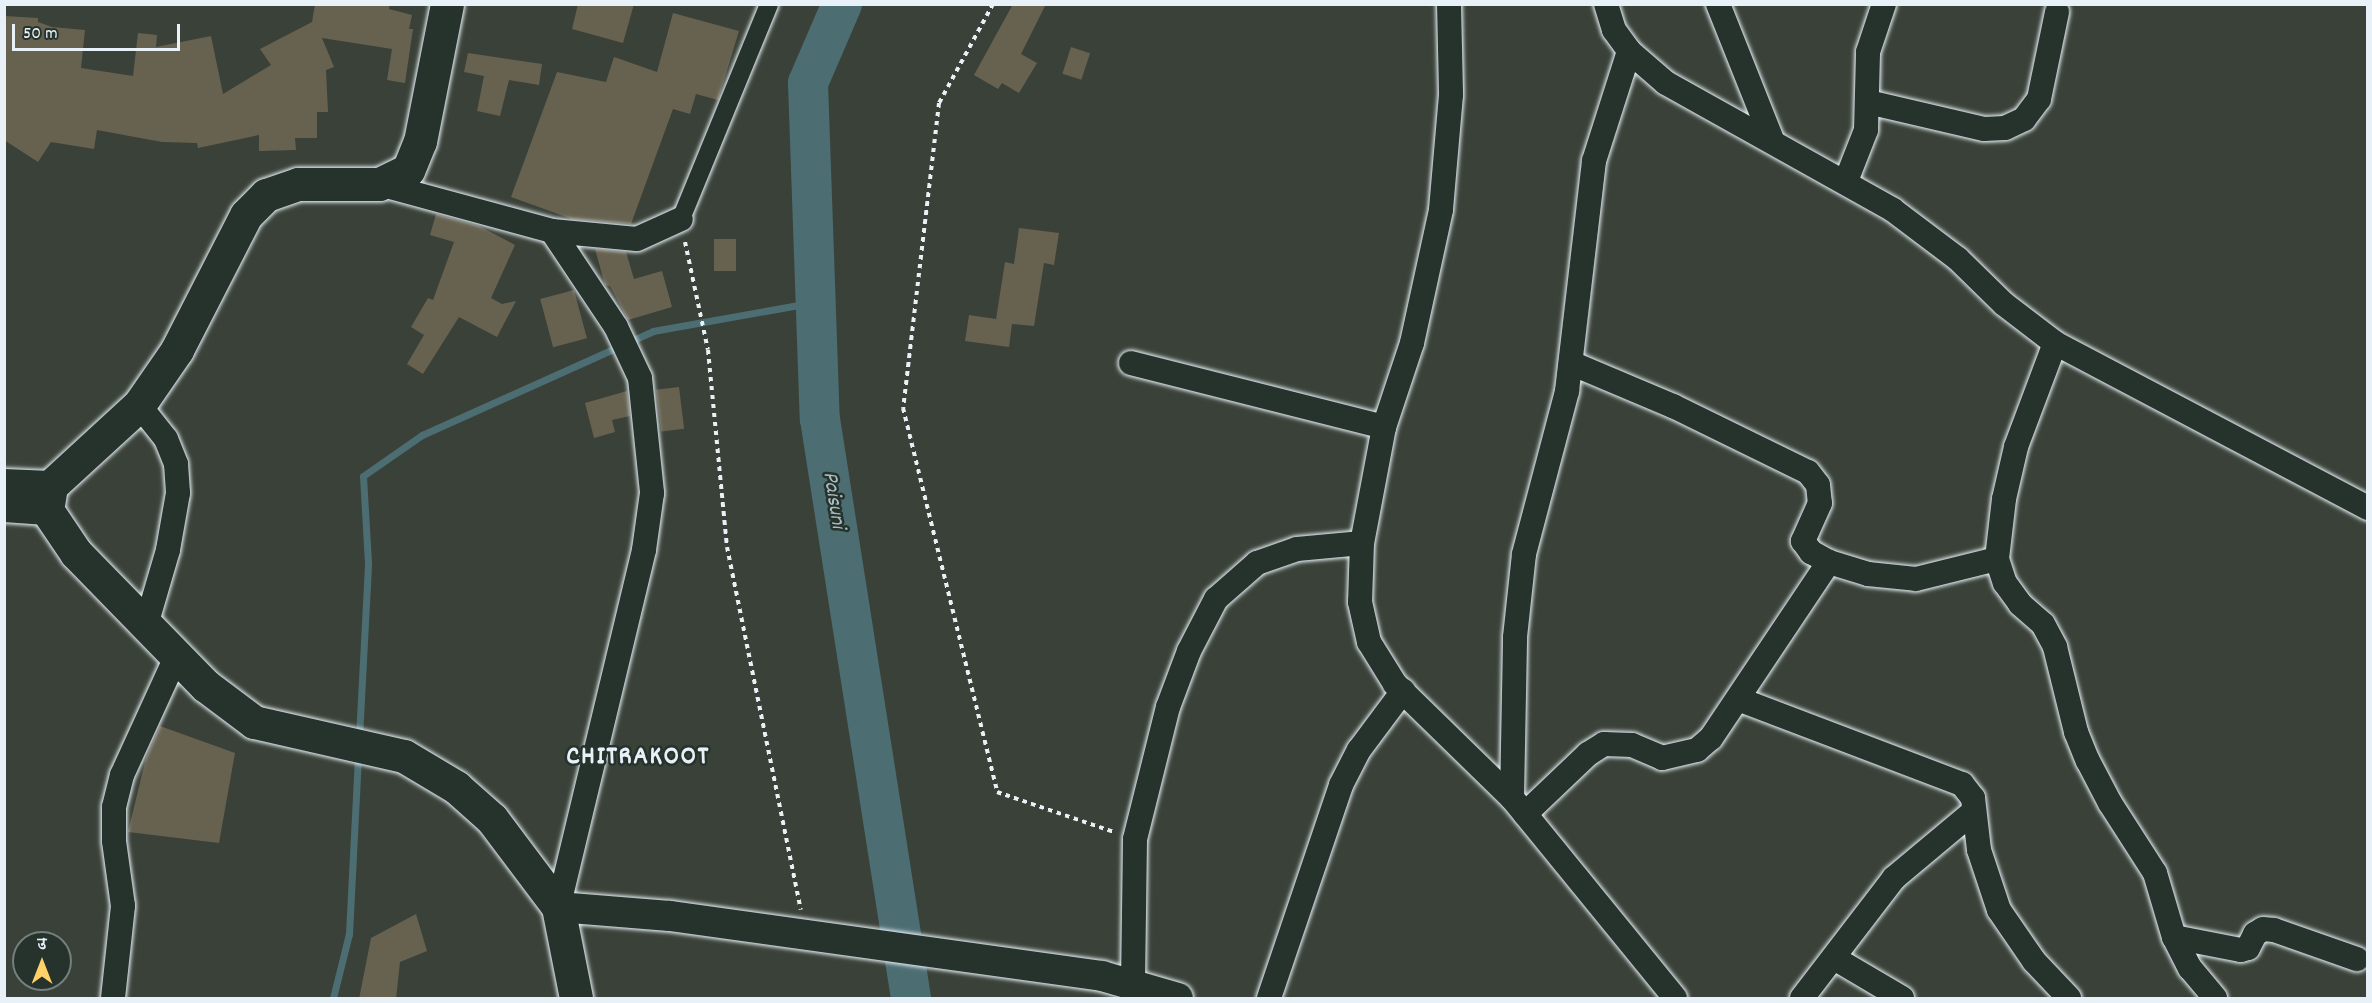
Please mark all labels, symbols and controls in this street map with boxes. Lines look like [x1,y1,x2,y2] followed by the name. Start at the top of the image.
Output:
[15,12,183,50] scale bar
[23,22,58,47] text: 50 m
[815,470,851,530] water label: Paisuni
[566,742,710,774] district label: CHITRAKOOT
[12,931,72,991] north arrow
[37,933,47,956] text: उ

